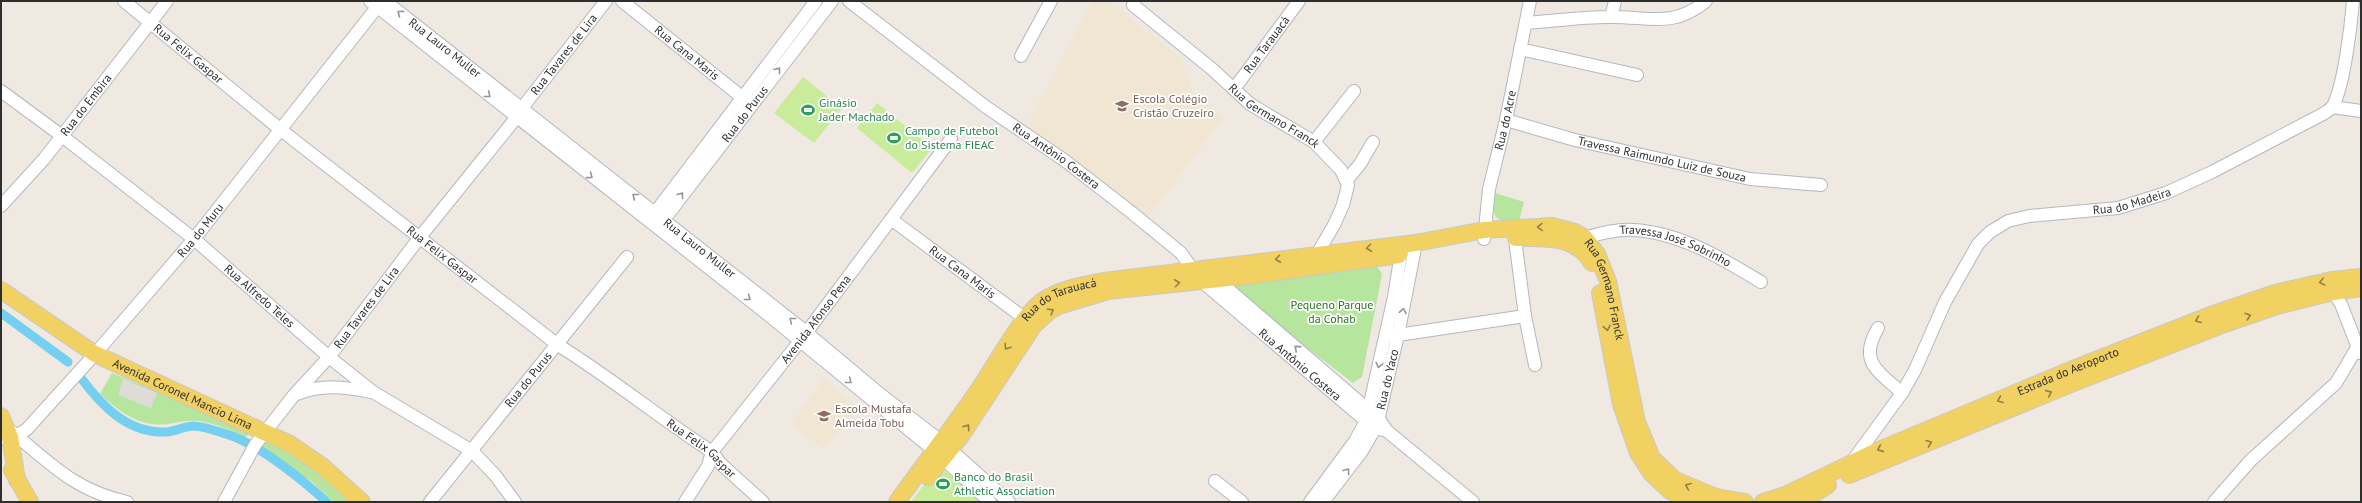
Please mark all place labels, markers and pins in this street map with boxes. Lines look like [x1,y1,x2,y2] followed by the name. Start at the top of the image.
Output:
[1133,91,1214,120] place label: Escola Colégio Cristão Cruzeiro
[818,95,895,124] place label: Ginásio Jader Machado
[1114,98,1130,114] school or university icon: Escola Colégio Cristão Cruzeiro
[800,102,816,118] sports icon: Ginásio Jader Machado
[905,123,999,152] place label: Campo de Futebol do Sistema FIEAC
[886,130,902,146] sports icon: Campo de Futebol do Sistema FIEAC
[835,401,912,430] place label: Escola Mustafa Almeida Tobu
[816,408,832,424] school or university icon: Escola Mustafa Almeida Tobu
[954,469,1055,498] place label: Banco do Brasil Athletic Association
[935,476,951,492] sports icon: Banco do Brasil Athletic Association

